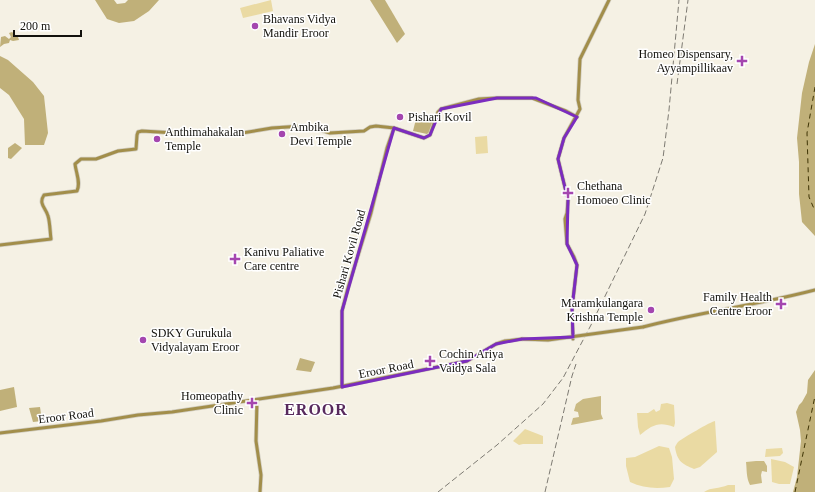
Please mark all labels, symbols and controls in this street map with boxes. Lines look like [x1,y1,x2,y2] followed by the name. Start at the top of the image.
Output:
[14,12,81,38] scale bar
[263,12,336,40] place label: Bhavans Vidya Mandir Eroor
[20,19,51,33] text: 200 m
[250,21,260,31] marker: Bhavans Vidya Mandir Eroor
[638,47,733,75] place label: Homeo Dispensary, Ayyampillikaav
[736,55,748,67] marker: Homeo Dispensary, Ayyampillikaav
[408,110,472,124] place label: Pishari Kovil
[395,112,405,122] marker: Pishari Kovil
[290,120,352,148] place label: Ambika Devi Temple
[165,125,244,153] place label: Anthimahakalan Temple
[277,129,287,139] marker: Ambika Devi Temple
[152,134,162,144] marker: Anthimahakalan Temple
[577,179,651,207] place label: Chethana Homoeo Clinic
[562,187,574,199] marker: Chethana Homoeo Clinic
[330,208,368,300] street label: Pishari Kovil Road
[244,245,324,273] place label: Kanivu Paliative Care centre
[229,253,241,265] marker: Kanivu Paliative Care centre
[703,290,772,318] place label: Family Health Centre Eroor
[561,296,644,324] place label: Maramkulangara Krishna Temple
[775,298,787,310] marker: Family Health Centre Eroor
[646,305,656,315] marker: Maramkulangara Krishna Temple
[151,326,239,354] place label: SDKY Gurukula Vidyalayam Eroor
[138,335,148,345] marker: SDKY Gurukula Vidyalayam Eroor
[439,347,504,375] place label: Cochin Ariya Vaidya Sala
[424,355,436,367] marker: Cochin Ariya Vaidya Sala
[357,357,415,381] street label: Eroor Road
[181,389,243,417] place label: Homeopathy Clinic
[246,397,258,409] marker: Homeopathy Clinic
[284,401,348,418] district label: EROOR
[38,406,94,426] street label: Eroor Road

